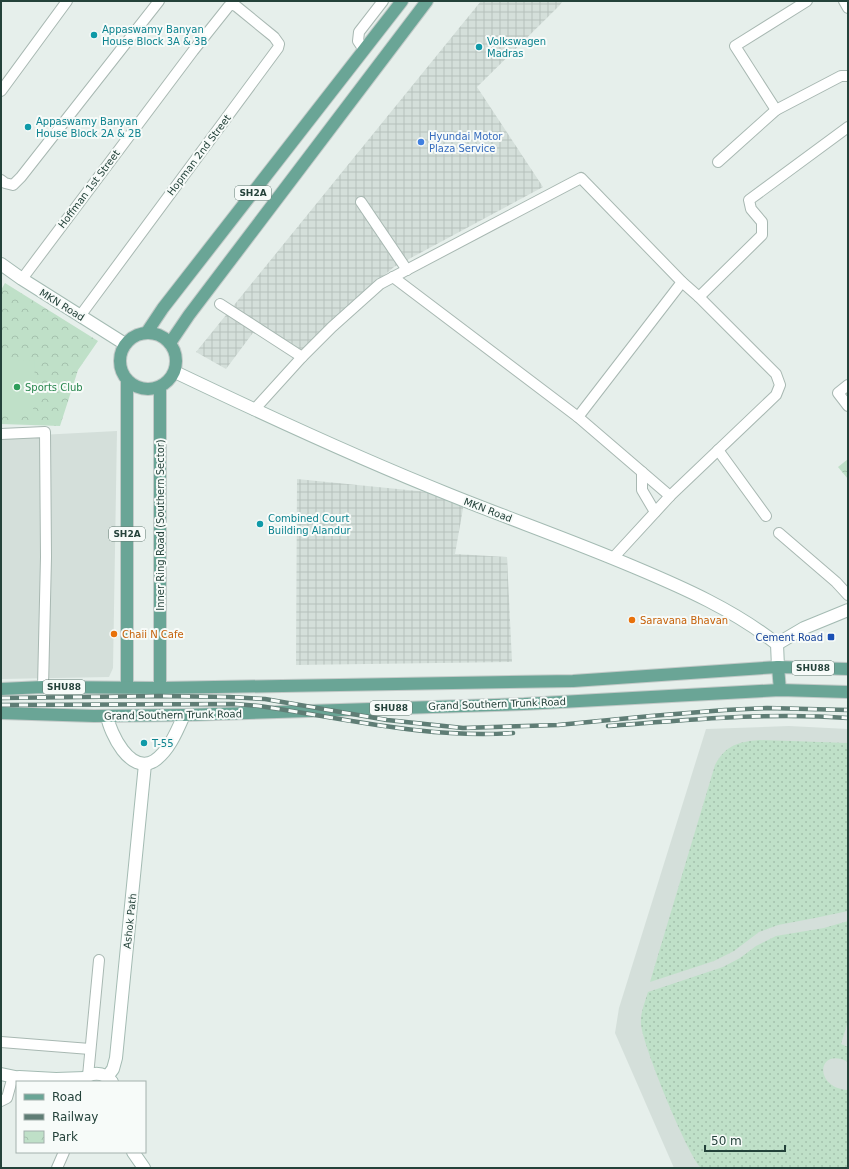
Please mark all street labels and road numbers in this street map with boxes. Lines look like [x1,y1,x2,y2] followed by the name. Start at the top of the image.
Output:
[165,113,233,197] street label: Hopman 2nd Street
[56,148,122,230] street label: Hoffman 1st Street
[235,186,271,200] road number: SH2A
[37,287,87,323] street label: MKN Road
[155,439,166,611] street label: Inner Ring Road (Southern Sector)
[462,496,514,524] street label: MKN Road
[109,527,145,541] road number: SH2A
[792,661,834,675] road number: SHU88
[43,680,85,694] road number: SHU88
[428,696,566,712] street label: Grand Southern Trunk Road
[370,701,412,715] road number: SHU88
[104,708,242,722] street label: Grand Southern Trunk Road
[122,893,138,949] street label: Ashok Path

